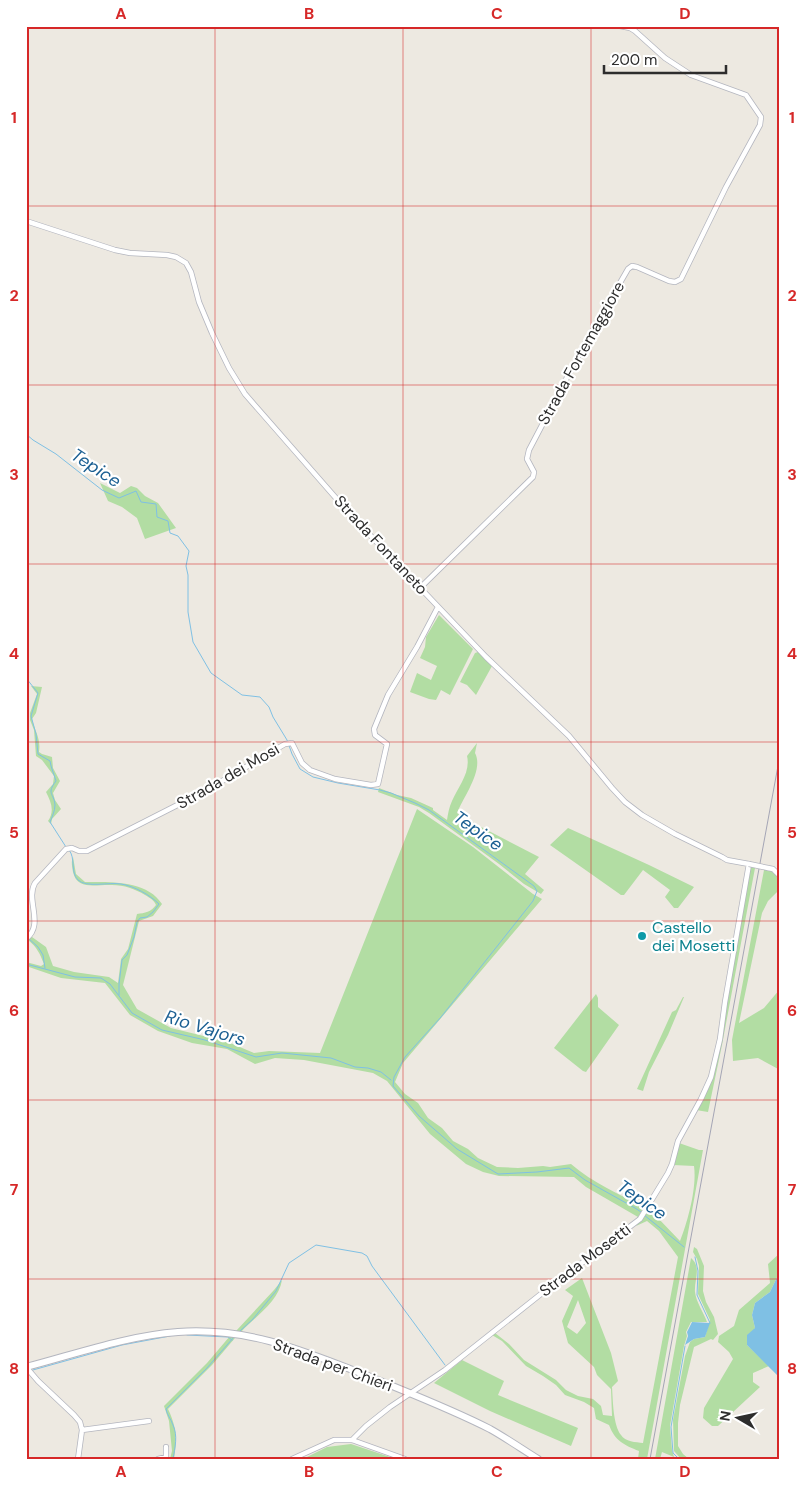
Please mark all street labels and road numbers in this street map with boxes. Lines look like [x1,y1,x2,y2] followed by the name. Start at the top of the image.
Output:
[533,278,629,428] street label: Strada Fortemaggiore
[329,491,433,599] street label: Strada Fontaneto
[173,738,283,814] street label: Strada dei Mosi
[535,1219,635,1301] street label: Strada Mosetti
[270,1334,396,1396] street label: Strada per Chieri

